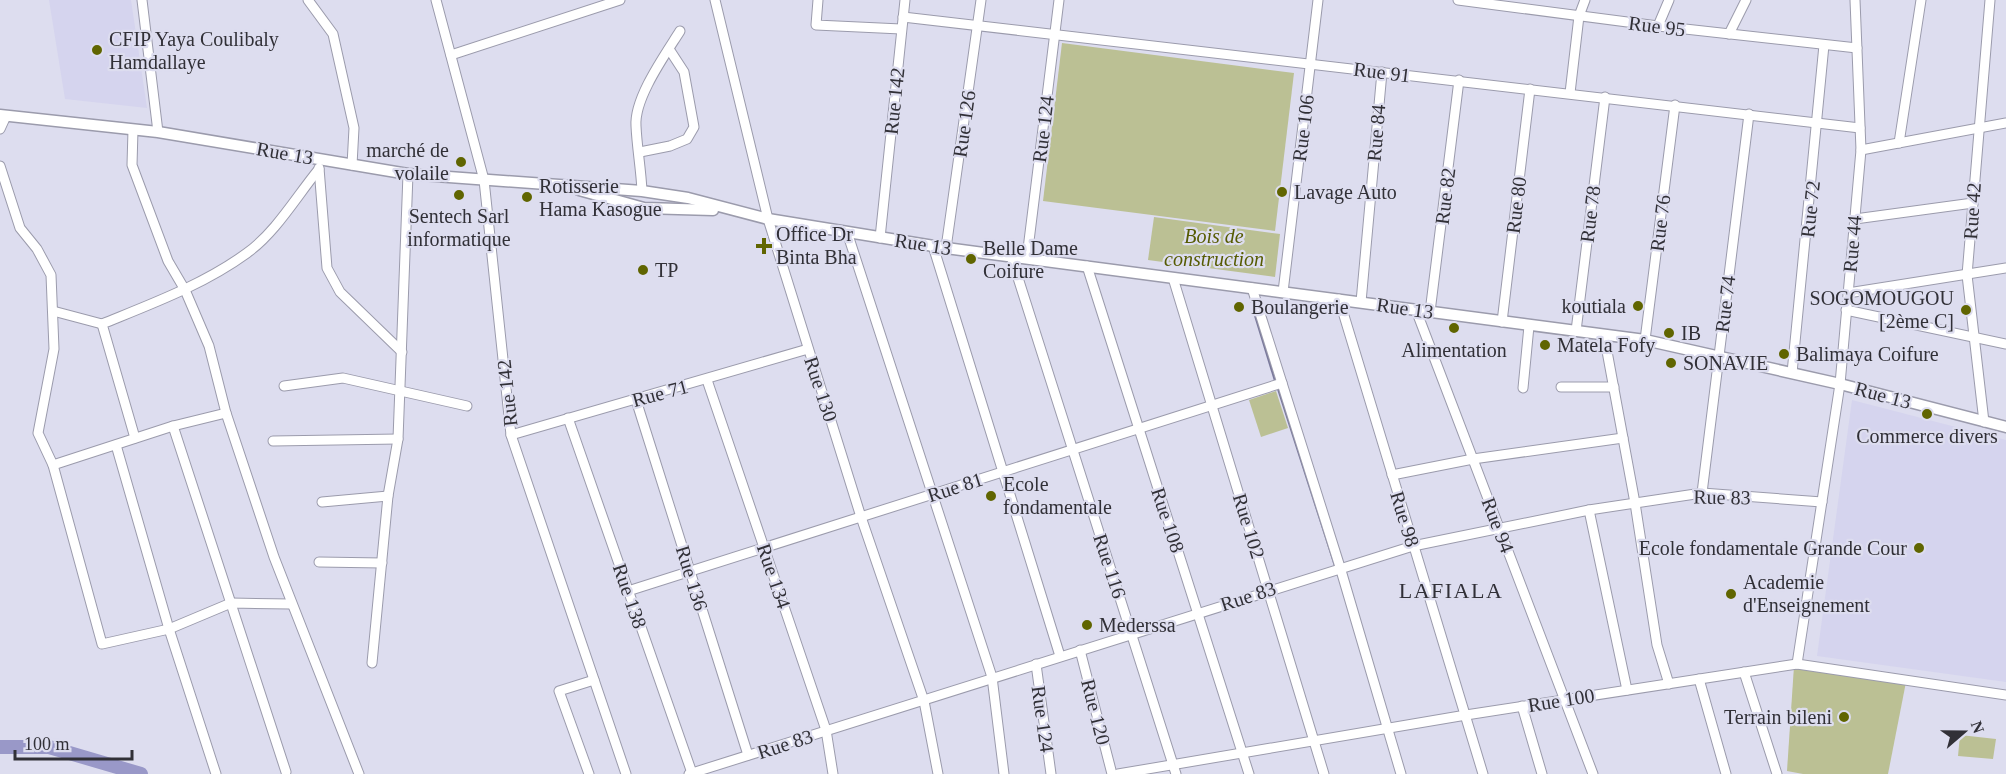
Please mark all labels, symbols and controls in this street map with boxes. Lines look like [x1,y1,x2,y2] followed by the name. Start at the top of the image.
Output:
[1627,12,1687,40] street label: Rue 95
[109,28,279,74] place label: CFIP Yaya Coulibaly Hamdallaye
[90,43,104,57] marker: CFIP Yaya Coulibaly Hamdallaye
[1352,58,1412,86] street label: Rue 91
[880,66,908,136] street label: Rue 142
[948,89,980,159] street label: Rue 126
[1288,93,1318,163] street label: Rue 106
[1028,94,1058,164] street label: Rue 124
[1363,104,1389,162] street label: Rue 84
[255,137,315,169] street label: Rue 13
[366,139,449,184] place label: marché de volaile
[454,155,468,169] marker: marché de volaile
[1431,166,1459,226] street label: Rue 82
[539,175,662,221] place label: Rotisserie Hama Kasogue
[1502,175,1530,235] street label: Rue 80
[1796,179,1824,239] street label: Rue 72
[1294,181,1397,204] place label: Lavage Auto
[1959,182,1985,240] street label: Rue 42
[1576,184,1604,244] street label: Rue 78
[1275,185,1289,199] marker: Lavage Auto
[452,188,466,202] marker: Sentech Sarl informatique
[520,190,534,204] marker: Rotisserie Hama Kasogue
[1646,193,1674,253] street label: Rue 76
[407,205,511,251] place label: Sentech Sarl informatique
[1839,215,1865,273] street label: Rue 44
[776,223,857,268] place label: Office Dr Binta Bha
[1164,225,1264,270] park label: Bois de construction
[893,229,953,259] street label: Rue 13
[983,237,1078,282] place label: Belle Dame Coifure
[757,239,771,253] marker: Office Dr Binta Bha
[964,252,978,266] marker: Belle Dame Coifure
[655,259,678,281] place label: TP
[636,263,650,277] marker: TP
[1711,274,1739,334] street label: Rue 74
[1810,287,1955,332] place label: SOGOMOUGOU [2ème C]
[1375,293,1435,323] street label: Rue 13
[1562,295,1626,317] place label: koutiala
[1251,296,1349,319] place label: Boulangerie
[1631,299,1645,313] marker: koutiala
[1232,300,1246,314] marker: Boulangerie
[1959,303,1973,317] marker: SOGOMOUGOU [2ème C]
[1447,321,1461,335] marker: Alimentation
[1681,322,1701,344] place label: IB
[1662,326,1676,340] marker: IB
[1557,334,1655,357] place label: Matela Fofy
[1538,338,1552,352] marker: Matela Fofy
[1401,339,1507,361] place label: Alimentation
[1796,343,1939,366] place label: Balimaya Coifure
[1777,347,1791,361] marker: Balimaya Coifure
[1683,352,1768,374] place label: SONAVIE
[800,354,842,424] street label: Rue 130
[1664,356,1678,370] marker: SONAVIE
[493,358,521,428] street label: Rue 142
[630,375,690,411] street label: Rue 71
[1853,377,1913,413] street label: Rue 13
[1920,407,1934,421] marker: Commerce divers
[1856,425,1998,447] place label: Commerce divers
[924,468,986,506] street label: Rue 81
[1003,473,1112,518] place label: Ecole fondamentale
[1147,485,1189,555] street label: Rue 108
[1693,486,1751,508] street label: Rue 83
[1386,488,1424,550] street label: Rue 98
[984,489,998,503] marker: Ecole fondamentale
[1229,491,1269,561] street label: Rue 102
[1477,494,1519,556] street label: Rue 94
[1089,531,1131,601] street label: Rue 116
[1639,537,1907,559] place label: Ecole fondamentale Grande Cour
[753,541,795,611] street label: Rue 134
[1912,541,1926,555] marker: Ecole fondamentale Grande Cour
[672,543,712,613] street label: Rue 136
[609,561,651,631] street label: Rue 138
[1743,571,1870,617] place label: Academie d'Enseignement
[1217,577,1279,615] street label: Rue 83
[1399,578,1503,603] district label: LAFIALA
[1724,587,1738,601] marker: Academie d'Enseignement
[1099,614,1176,636] place label: Mederssa
[1080,618,1094,632] marker: Mederssa
[1077,677,1115,747] street label: Rue 120
[1027,684,1059,754] street label: Rue 124
[1526,684,1596,716] street label: Rue 100
[1934,702,1994,762] north arrow
[1724,706,1832,728] place label: Terrain bileni
[1837,710,1851,724] marker: Terrain bileni
[1968,719,1988,736] text: N
[15,723,132,761] scale bar
[754,725,816,763] street label: Rue 83
[24,734,70,754] text: 100 m

